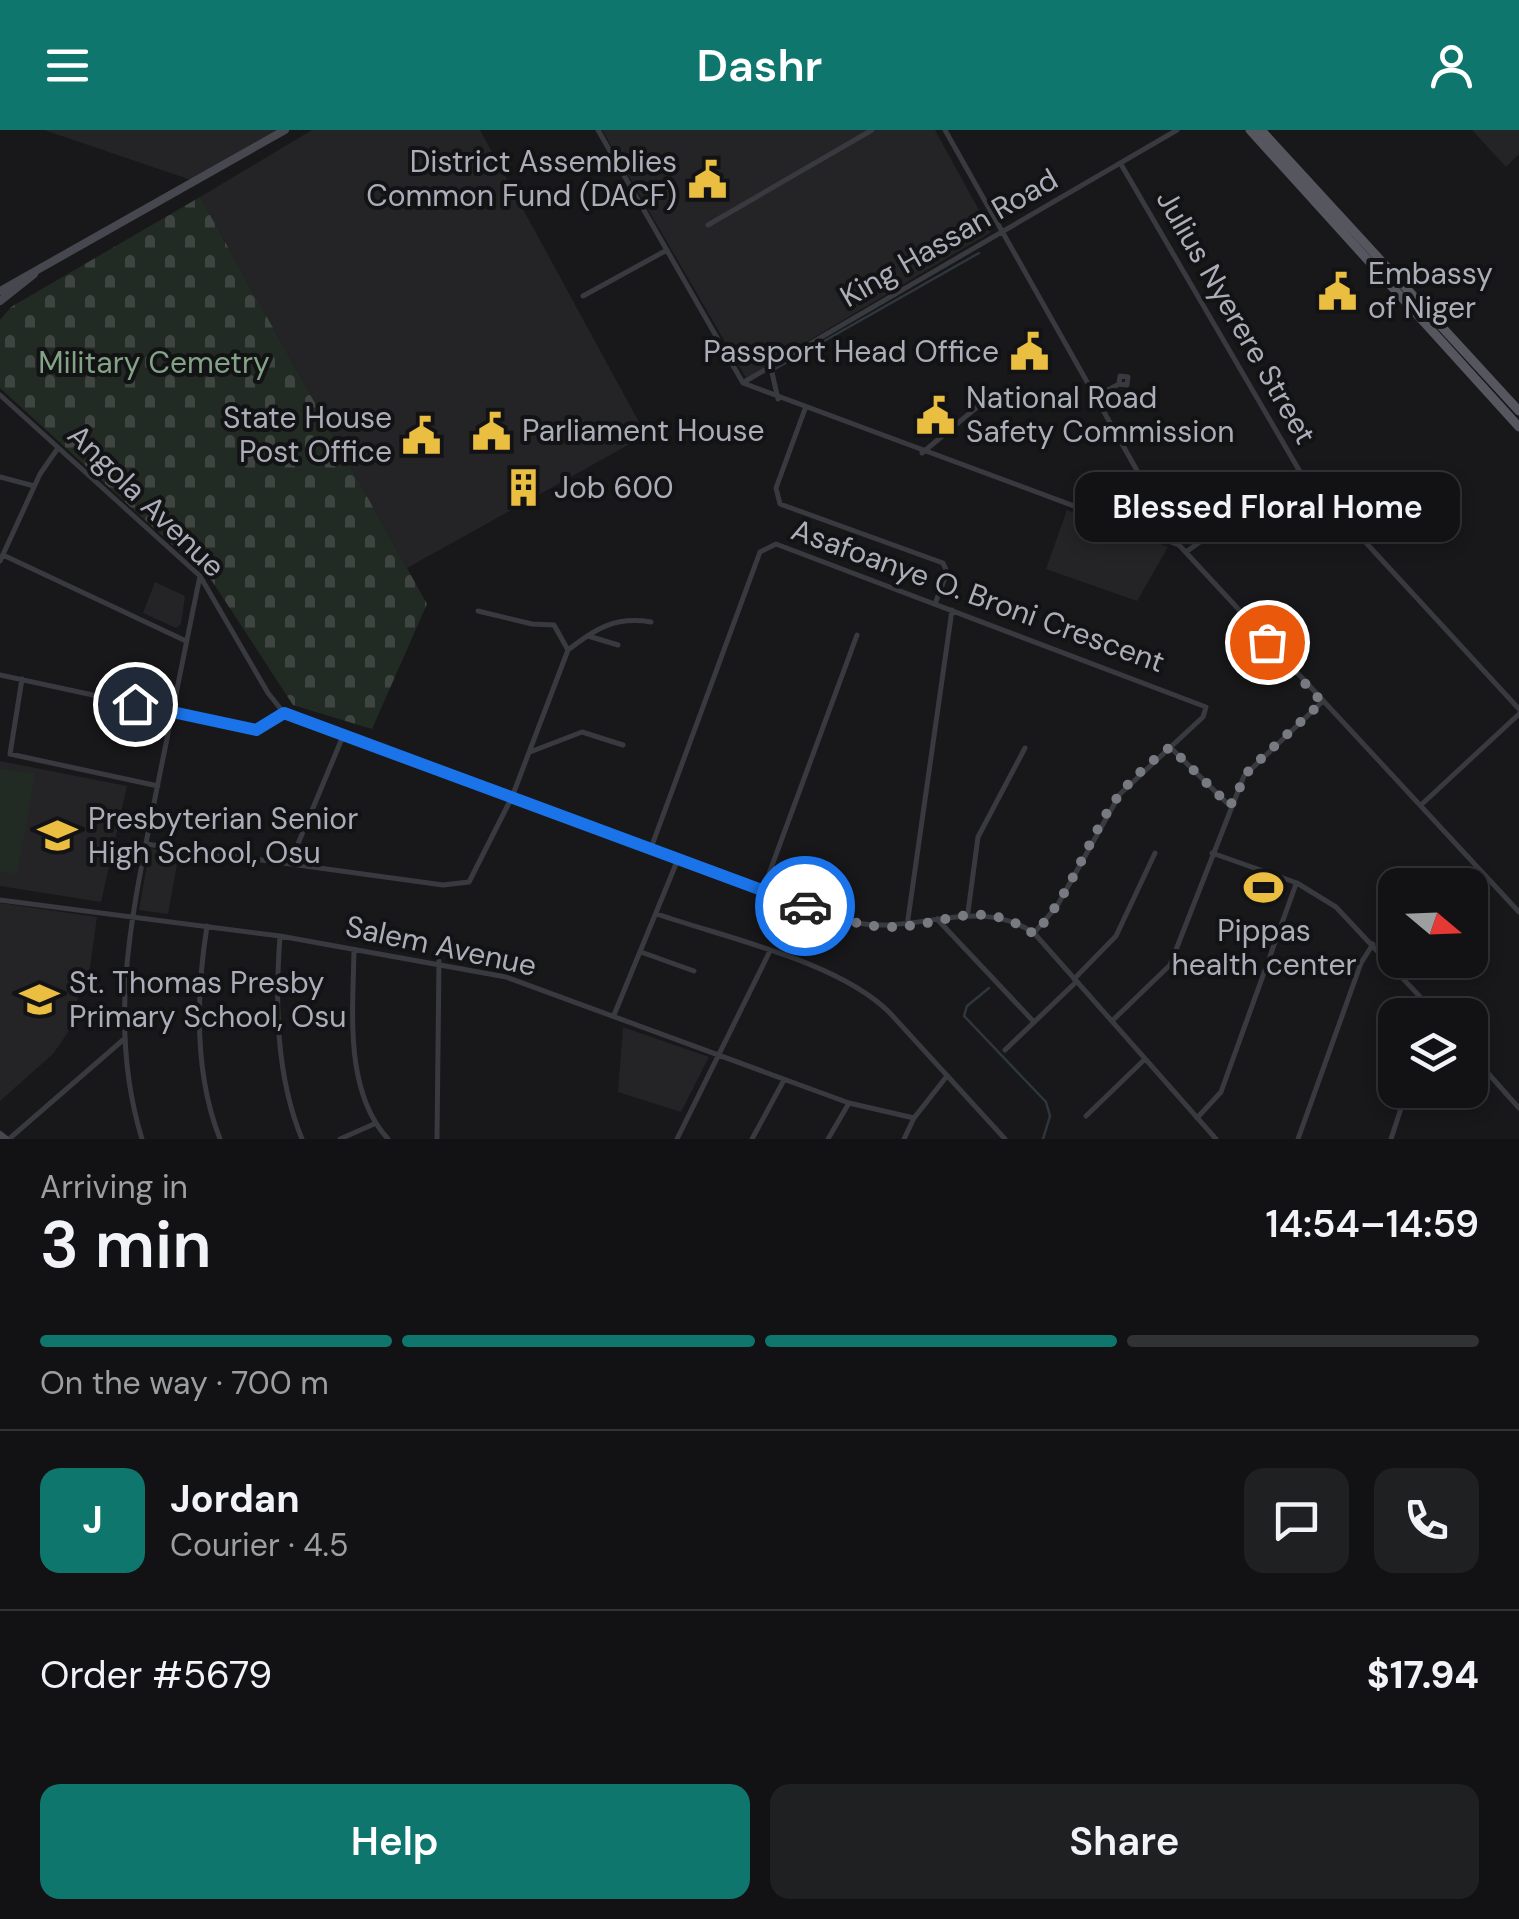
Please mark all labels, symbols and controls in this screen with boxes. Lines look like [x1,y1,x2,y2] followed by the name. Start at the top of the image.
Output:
[696,36,823,95] text: Dashr
[40,38,95,93] icon: menu
[1424,38,1479,93] icon: person
[366,142,677,215] place label: District Assemblies Common Fund (DACF)
[686,158,728,200] public building icon: District Assemblies Common Fund (DACF)
[833,159,1065,316] street label: King Hassan Road
[1148,182,1325,451] street label: Julius Nyerere Street
[1368,254,1493,327] place label: Embassy of Niger
[1317,270,1359,312] public building icon: Embassy of Niger
[1008,331,1050,373] public building icon: Passport Head Office
[703,332,999,371] place label: Passport Head Office
[38,343,270,382] park label: Military Cemetry
[966,378,1235,451] place label: National Road Safety Commission
[915,394,957,436] public building icon: National Road Safety Commission
[223,398,392,471] place label: State House Post Office
[471,410,513,452] public building icon: Parliament House
[522,411,765,450] place label: Parliament House
[401,414,443,456] public building icon: State House Post Office
[59,416,233,586] street label: Angola Avenue
[503,467,545,509] building icon: Job 600
[554,468,673,507] place label: Job 600
[1074,472,1460,542] callout: Blessed Floral Home
[1112,486,1423,528] text: Blessed Floral Home
[786,510,1170,681] street label: Asafoanye O. Broni Crescent
[1225,600,1310,685] pin
[1240,615,1295,670] icon: bag
[93,662,178,747] pin
[108,677,163,732] icon: home
[88,799,358,872] place label: Presbyterian Senior High School, Osu
[37,815,79,857] school or university icon: Presbyterian Senior High School, Osu
[755,856,855,956] courier
[1243,866,1285,908] sports icon: Pippas health center
[1378,868,1488,978] north arrow
[1378,868,1488,1108] map controls
[778,879,833,934] icon: car
[342,906,540,985] street label: Salem Avenue
[1171,911,1357,984] place label: Pippas health center
[69,963,347,1036] place label: St. Thomas Presby Primary School, Osu
[18,979,60,1021] school or university icon: St. Thomas Presby Primary School, Osu
[1378,998,1488,1108] button: layers
[40,1166,188,1208] text: Arriving in
[1265,1199,1479,1249] text: 14:54–14:59
[40,1203,211,1287] text: 3 min
[40,1362,329,1404] text: On the way · 700 m
[1244,1468,1349,1573] button: chat
[1374,1468,1479,1573] button: phone
[170,1474,300,1524] text: Jordan
[82,1495,103,1545] text: J
[170,1524,348,1566] text: Courier · 4.5
[40,1650,272,1700] text: Order #5679
[1367,1650,1479,1700] text: $17.94
[40,1784,750,1899] button: Help
[770,1784,1479,1899] button: Share

